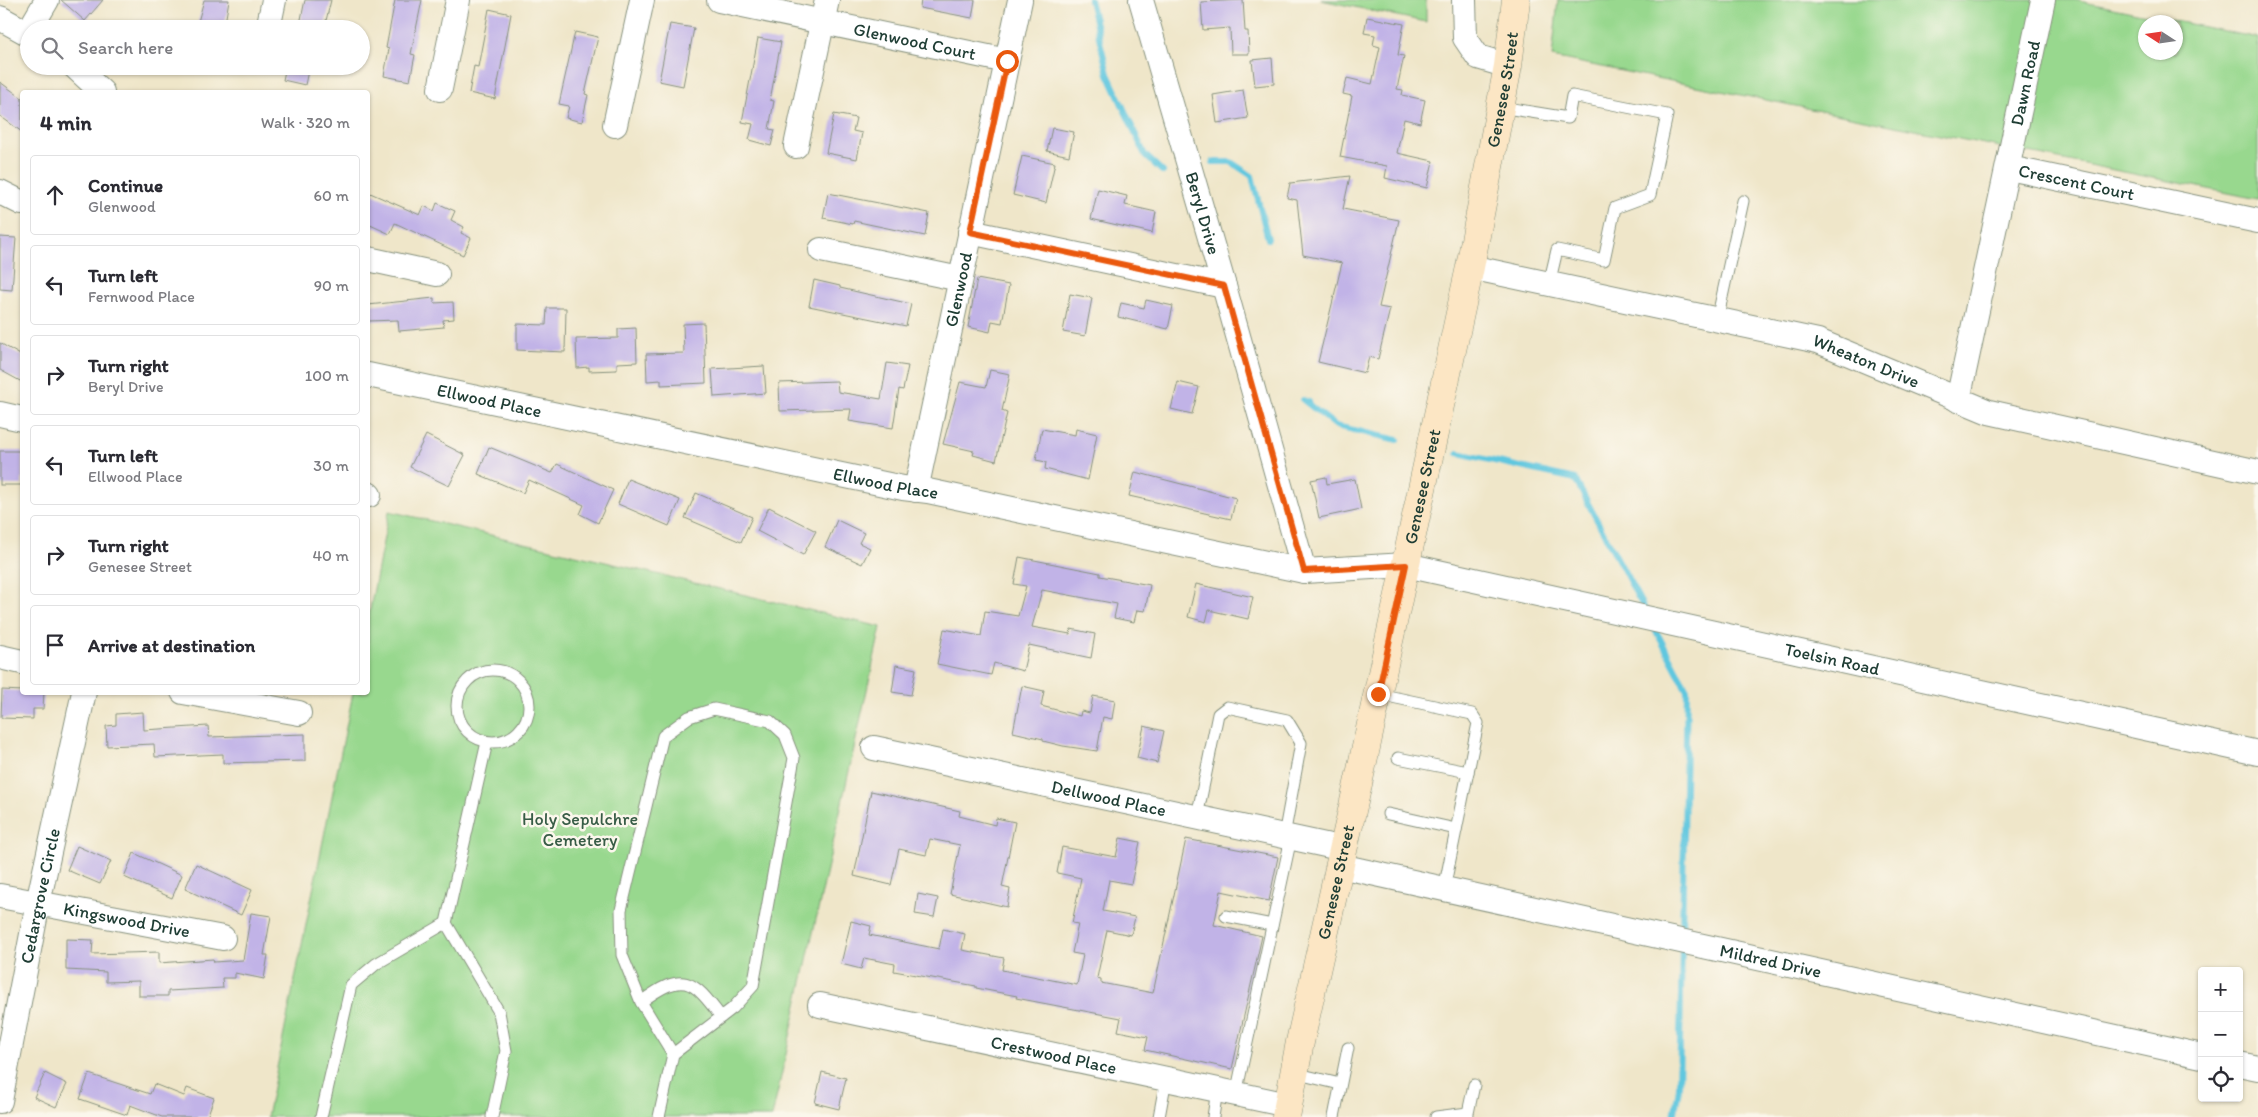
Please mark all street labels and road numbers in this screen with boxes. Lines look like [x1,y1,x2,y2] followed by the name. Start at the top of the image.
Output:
[851,18,978,65] street label: Glenwood Court
[1482,30,1523,149] street label: Genesee Street
[2006,38,2045,128] street label: Dawn Road
[2017,159,2137,205] street label: Crescent Court
[1180,169,1225,257] street label: Beryl Drive
[940,250,977,329] street label: Glenwood
[1810,329,1923,393] street label: Wheaton Drive
[435,379,544,422] street label: Ellwood Place
[1399,427,1446,546] street label: Genesee Street
[831,463,940,504] street label: Ellwood Place
[1783,638,1882,680] street label: Toelsin Road
[1049,775,1168,821] street label: Dellwood Place
[1312,822,1360,942] street label: Genesee Street
[16,826,65,966] street label: Cedargrove Circle
[62,897,192,943] street label: Kingswood Drive
[1718,939,1824,983] street label: Mildred Drive
[989,1031,1119,1079] street label: Crestwood Place

